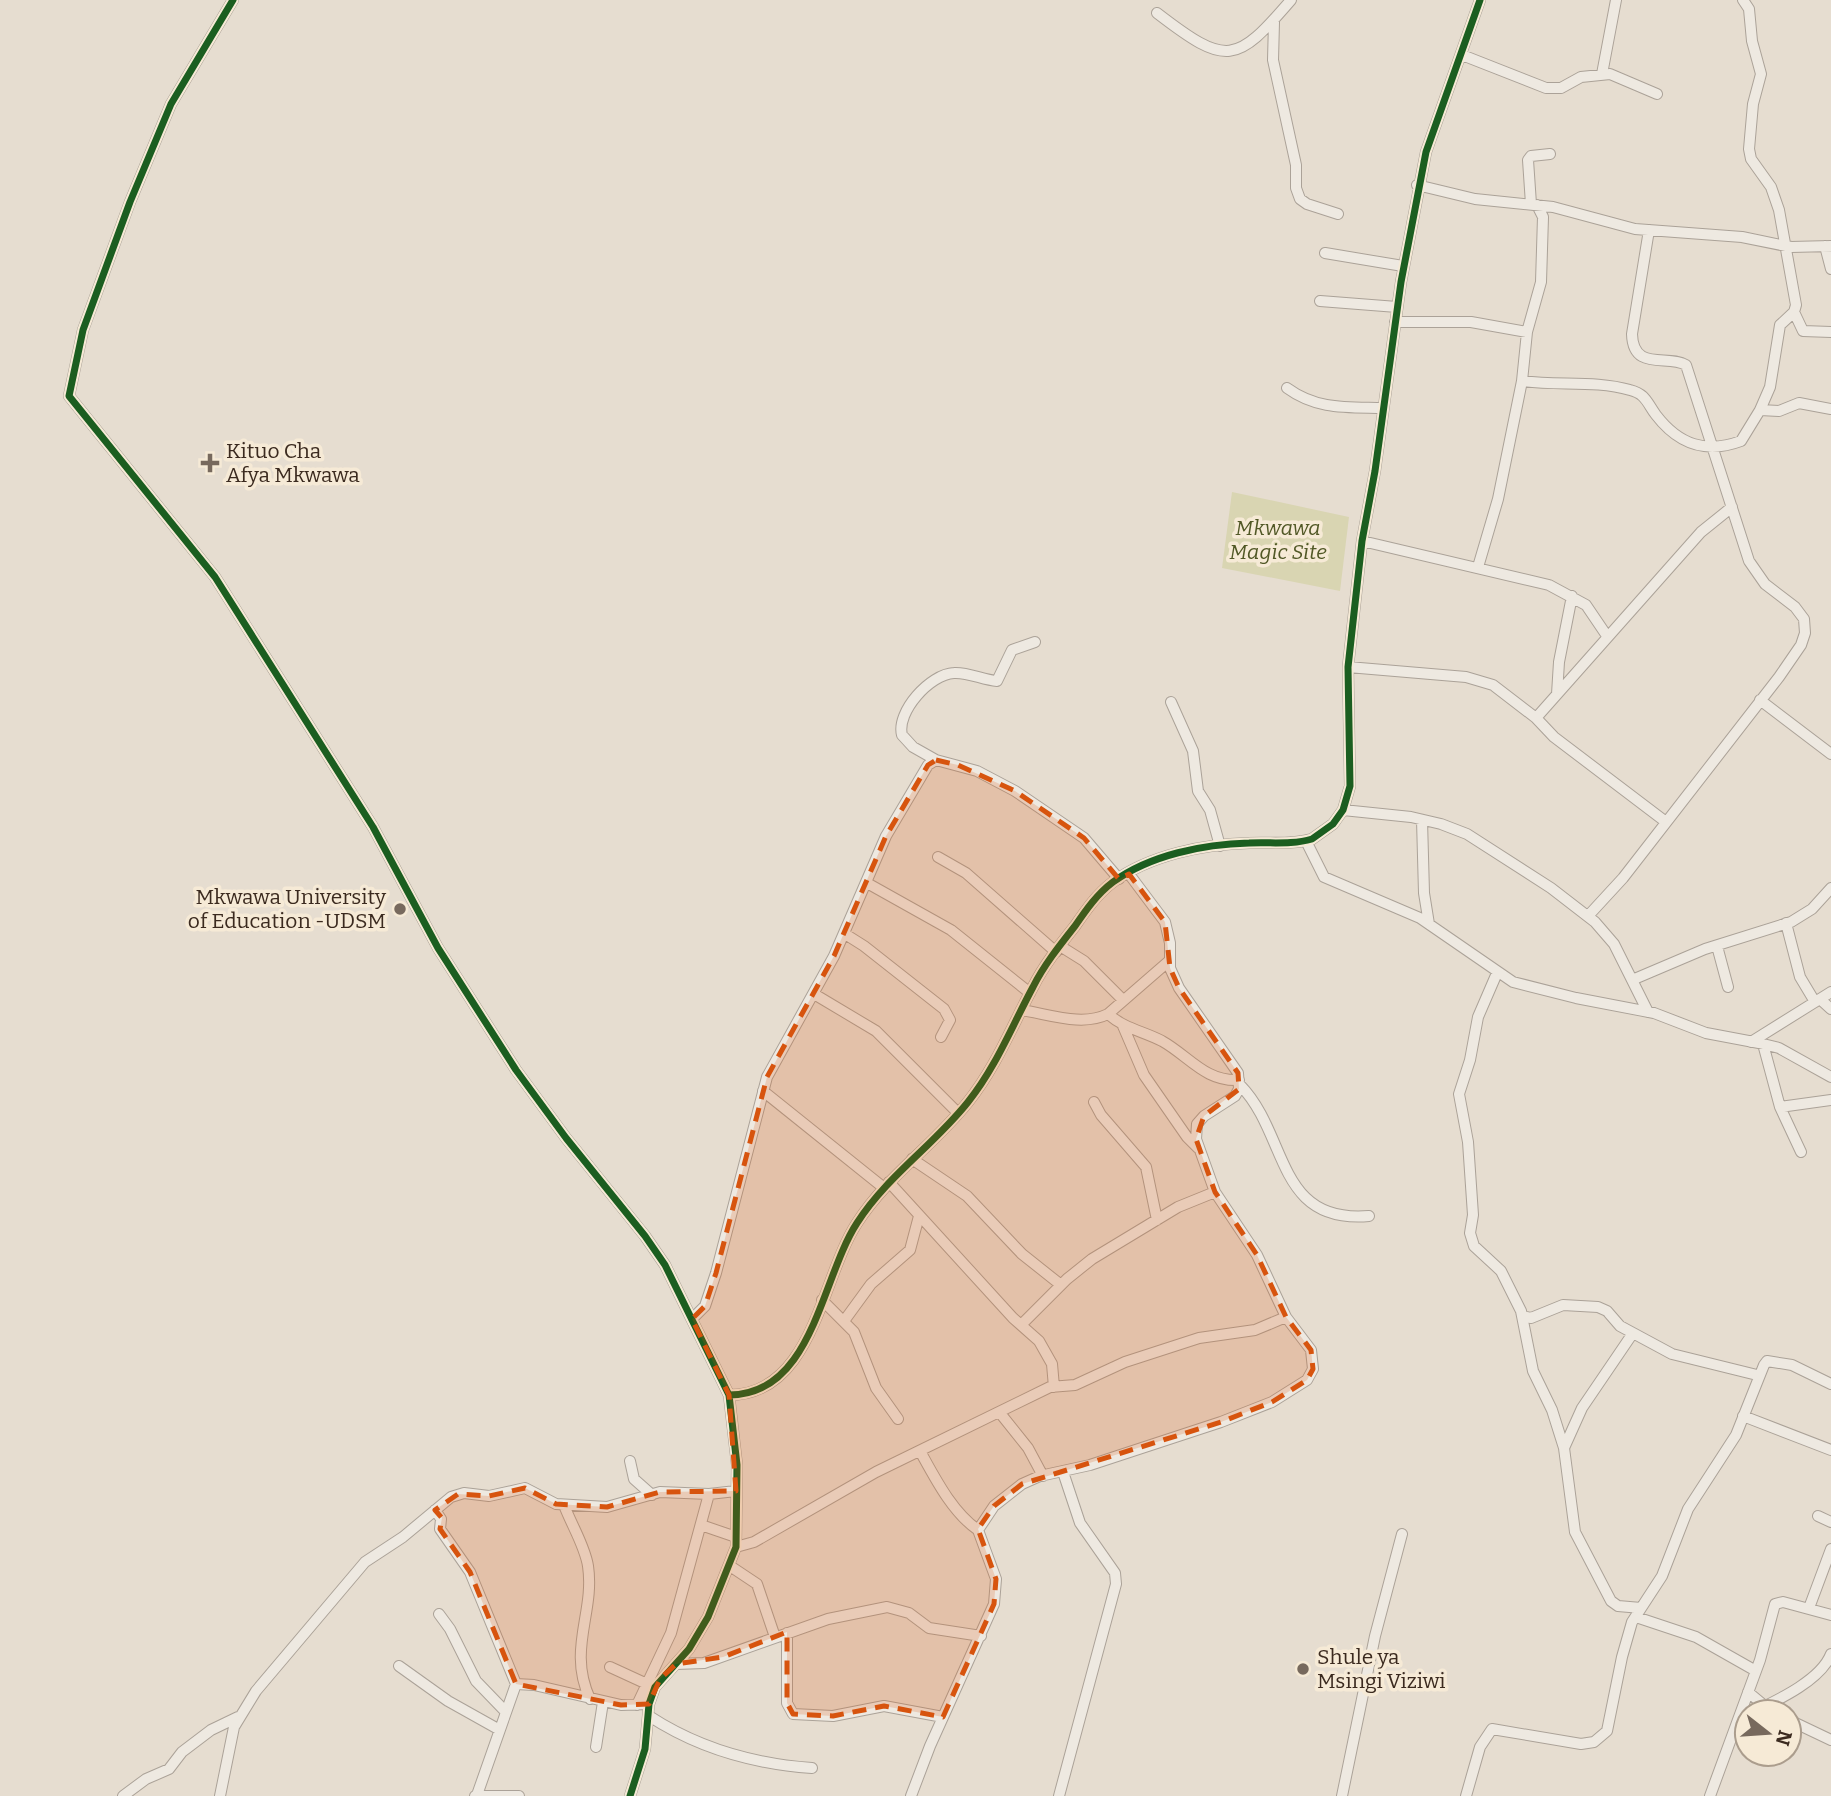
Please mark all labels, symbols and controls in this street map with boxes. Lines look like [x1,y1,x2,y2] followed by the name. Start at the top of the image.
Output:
[226,438,360,488] place label: Kituo Cha Afya Mkwawa
[200,453,220,473] marker: Kituo Cha Afya Mkwawa
[1229,515,1327,565] park label: Mkwawa Magic Site
[188,884,387,934] place label: Mkwawa University of Education -UDSM
[392,901,408,917] marker: Mkwawa University of Education -UDSM
[1317,1644,1446,1694] place label: Shule ya Msingi Viziwi
[1295,1661,1311,1677] marker: Shule ya Msingi Viziwi
[1733,1698,1803,1768] north arrow
[1771,1727,1797,1749] text: N

